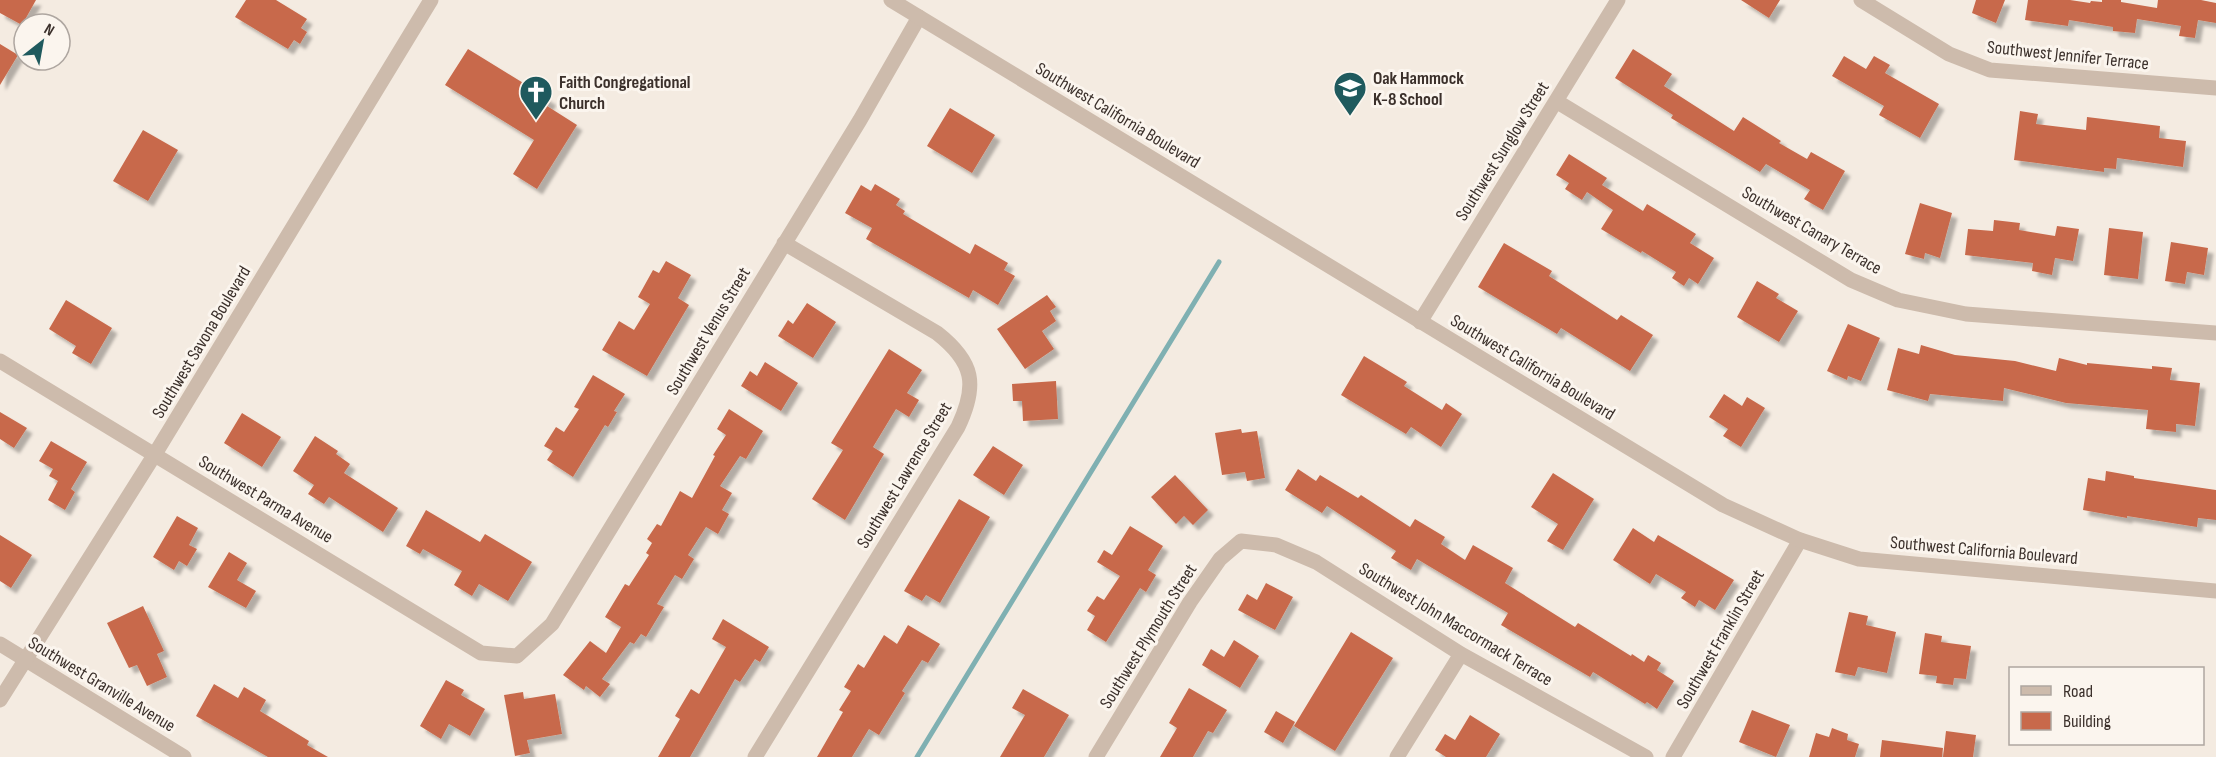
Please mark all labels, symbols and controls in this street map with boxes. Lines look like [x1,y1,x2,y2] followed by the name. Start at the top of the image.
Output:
[12,12,72,72] north arrow
[40,20,58,41] text: N
[1986,37,2150,74] street label: Southwest Jennifer Terrace
[1032,58,1204,173] street label: Southwest California Boulevard
[1373,68,1464,110] place label: Oak Hammock K-8 School
[1332,70,1368,117] school or university icon: Oak Hammock K-8 School
[559,72,690,114] place label: Faith Congregational Church
[518,74,554,121] church icon: Faith Congregational Church
[1451,78,1554,225] street label: Southwest Sunglow Street
[1738,182,1885,279] street label: Southwest Canary Terrace
[148,262,255,422] street label: Southwest Savona Boulevard
[662,263,755,399] street label: Southwest Venus Street
[1447,310,1619,425] street label: Southwest California Boulevard
[853,398,957,552] street label: Southwest Lawrence Street
[195,451,337,548] street label: Southwest Parma Avenue
[1889,532,2079,569] street label: Southwest California Boulevard
[1355,558,1556,691] street label: Southwest John Maccormack Terrace
[1095,560,1202,712] street label: Southwest Plymouth Street
[1672,566,1769,712] street label: Southwest Franklin Street
[25,632,179,737] street label: Southwest Granville Avenue
[2009,667,2204,745] legend
[2063,681,2093,702] text: Road
[2063,711,2111,732] text: Building

